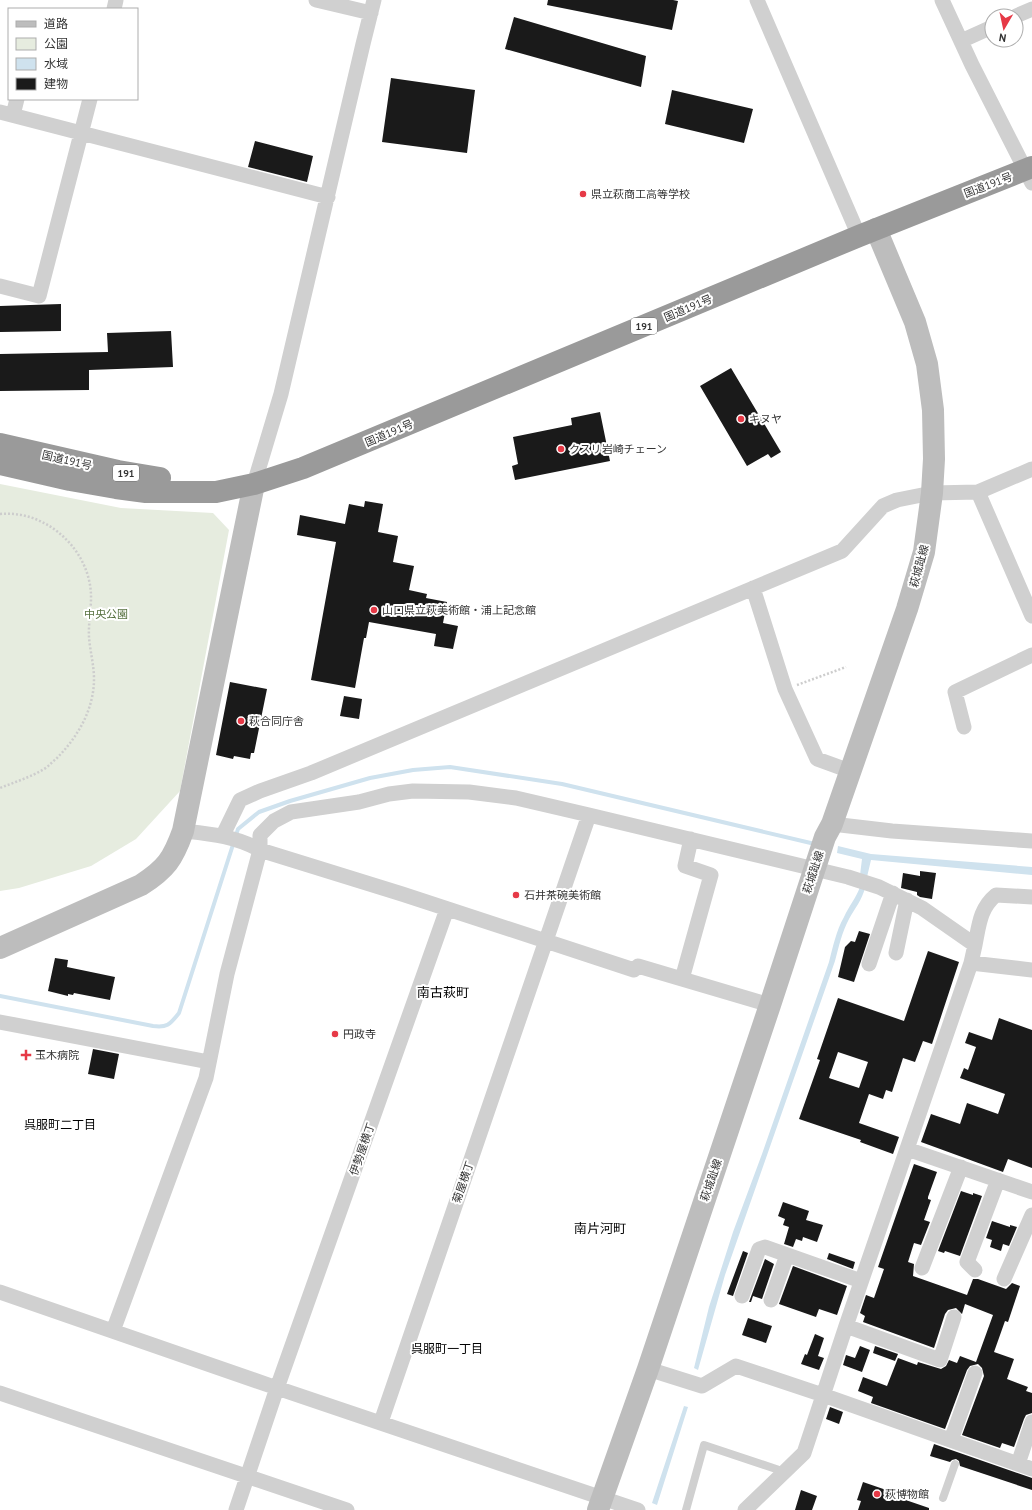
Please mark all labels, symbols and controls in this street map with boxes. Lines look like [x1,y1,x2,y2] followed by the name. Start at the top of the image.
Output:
[8,8,138,100] legend
[984,8,1024,48] north arrow
[44,16,68,31] text: 道路
[998,30,1007,45] text: N
[44,36,68,51] text: 公園
[44,56,68,71] text: 水域
[44,76,68,91] text: 建物
[962,169,1014,201] street label: 国道191号
[591,187,690,201] place label: 県立萩商工高等学校
[578,189,588,199] marker: 県立萩商工高等学校
[662,292,714,324] street label: 国道191号
[631,318,657,334] road number: 191
[749,412,782,426] place label: キヌヤ
[736,414,746,424] marker: キヌヤ
[363,417,415,449] street label: 国道191号
[569,442,667,456] place label: クスリ岩崎チェーン
[556,444,566,454] marker: クスリ岩崎チェーン
[41,447,93,473] street label: 国道191号
[113,465,139,481] road number: 191
[907,543,931,589] street label: 萩城趾線
[382,603,536,617] place label: 山口県立萩美術館・浦上記念館
[369,605,379,615] marker: 山口県立萩美術館・浦上記念館
[84,607,128,621] park label: 中央公園
[249,714,304,728] place label: 萩合同庁舎
[236,716,246,726] marker: 萩合同庁舎
[800,849,826,895] street label: 萩城趾線
[524,888,601,902] place label: 石井茶碗美術館
[511,890,521,900] marker: 石井茶碗美術館
[417,984,469,1001] district label: 南古萩町
[343,1027,376,1041] place label: 円政寺
[330,1029,340,1039] marker: 円政寺
[35,1048,79,1062] place label: 玉木病院
[20,1049,32,1061] marker: 玉木病院
[24,1117,96,1132] district label: 呉服町二丁目
[346,1121,378,1177] street label: 伊勢屋横丁
[697,1157,725,1203] street label: 萩城趾線
[449,1159,477,1205] street label: 菊屋横丁
[574,1220,626,1237] district label: 南片河町
[411,1341,483,1356] district label: 呉服町一丁目
[885,1487,929,1501] place label: 萩博物館
[872,1489,882,1499] marker: 萩博物館

